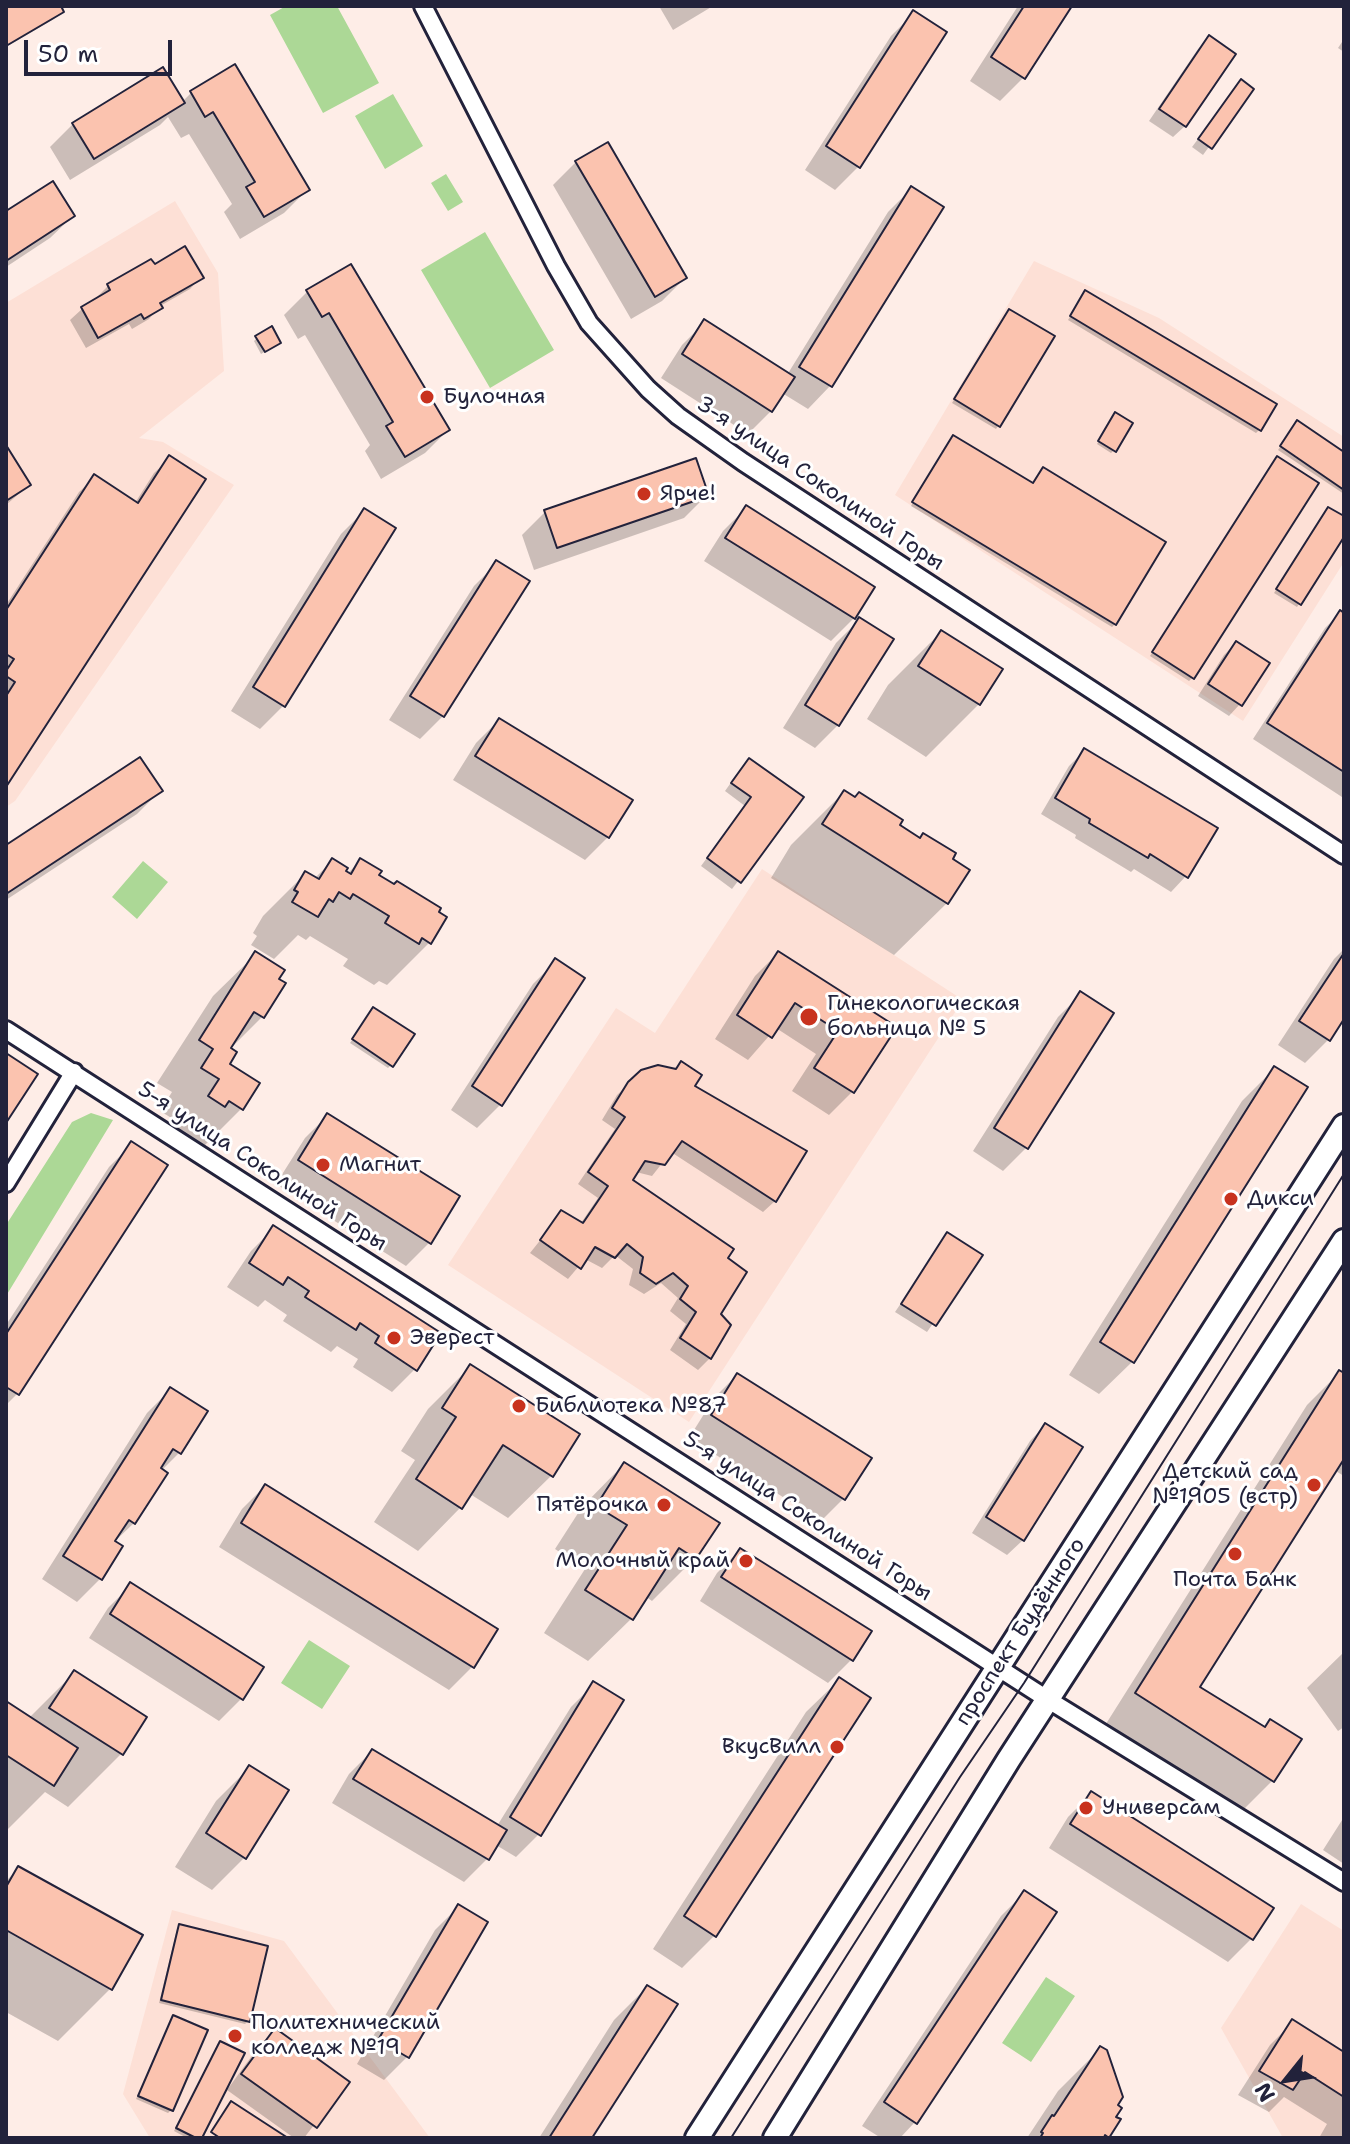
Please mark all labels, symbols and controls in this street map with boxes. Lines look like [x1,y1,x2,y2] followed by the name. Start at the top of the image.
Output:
[28,24,176,74] scale bar
[38,38,98,70] text: 50 m
[443,384,545,410] place label: Булочная
[418,388,436,406] marker: Булочная
[691,391,949,577] street label: 3-я улица Соколиной Горы
[660,481,716,507] place label: Ярче!
[635,485,653,503] marker: Ярче!
[827,991,1020,1042] place label: Гинекологическая больница № 5
[798,1006,820,1028] marker: Гинекологическая больница № 5
[133,1077,391,1257] street label: 5-я улица Соколиной Горы
[339,1152,421,1178] place label: Магнит
[314,1156,332,1174] marker: Магнит
[1247,1186,1314,1212] place label: Дикси
[1222,1190,1240,1208] marker: Дикси
[410,1325,494,1351] place label: Эверест
[385,1329,403,1347] marker: Эверест
[535,1393,727,1419] place label: Библиотека №87
[510,1397,528,1415] marker: Библиотека №87
[678,1427,936,1607] street label: 5-я улица Соколиной Горы
[1152,1459,1298,1510] place label: Детский сад №1905 (встр)
[1305,1476,1323,1494] marker: Детский сад №1905 (встр)
[537,1492,648,1518] place label: Пятёрочка
[655,1496,673,1514] marker: Пятёрочка
[950,1533,1092,1731] street label: проспект Будённого
[1226,1545,1244,1563] marker: Почта Банк
[556,1548,730,1574] place label: Молочный край
[737,1552,755,1570] marker: Молочный край
[1173,1567,1297,1593] place label: Почта Банк
[722,1734,821,1760] place label: ВкусВилл
[828,1738,846,1756] marker: ВкусВилл
[1102,1795,1220,1821] place label: Универсам
[1077,1799,1095,1817] marker: Универсам
[251,2010,440,2062] place label: Политехнический колледж №19
[226,2027,244,2045] marker: Политехнический колледж №19
[1246,2040,1326,2120] north arrow
[1248,2077,1282,2107] text: N

